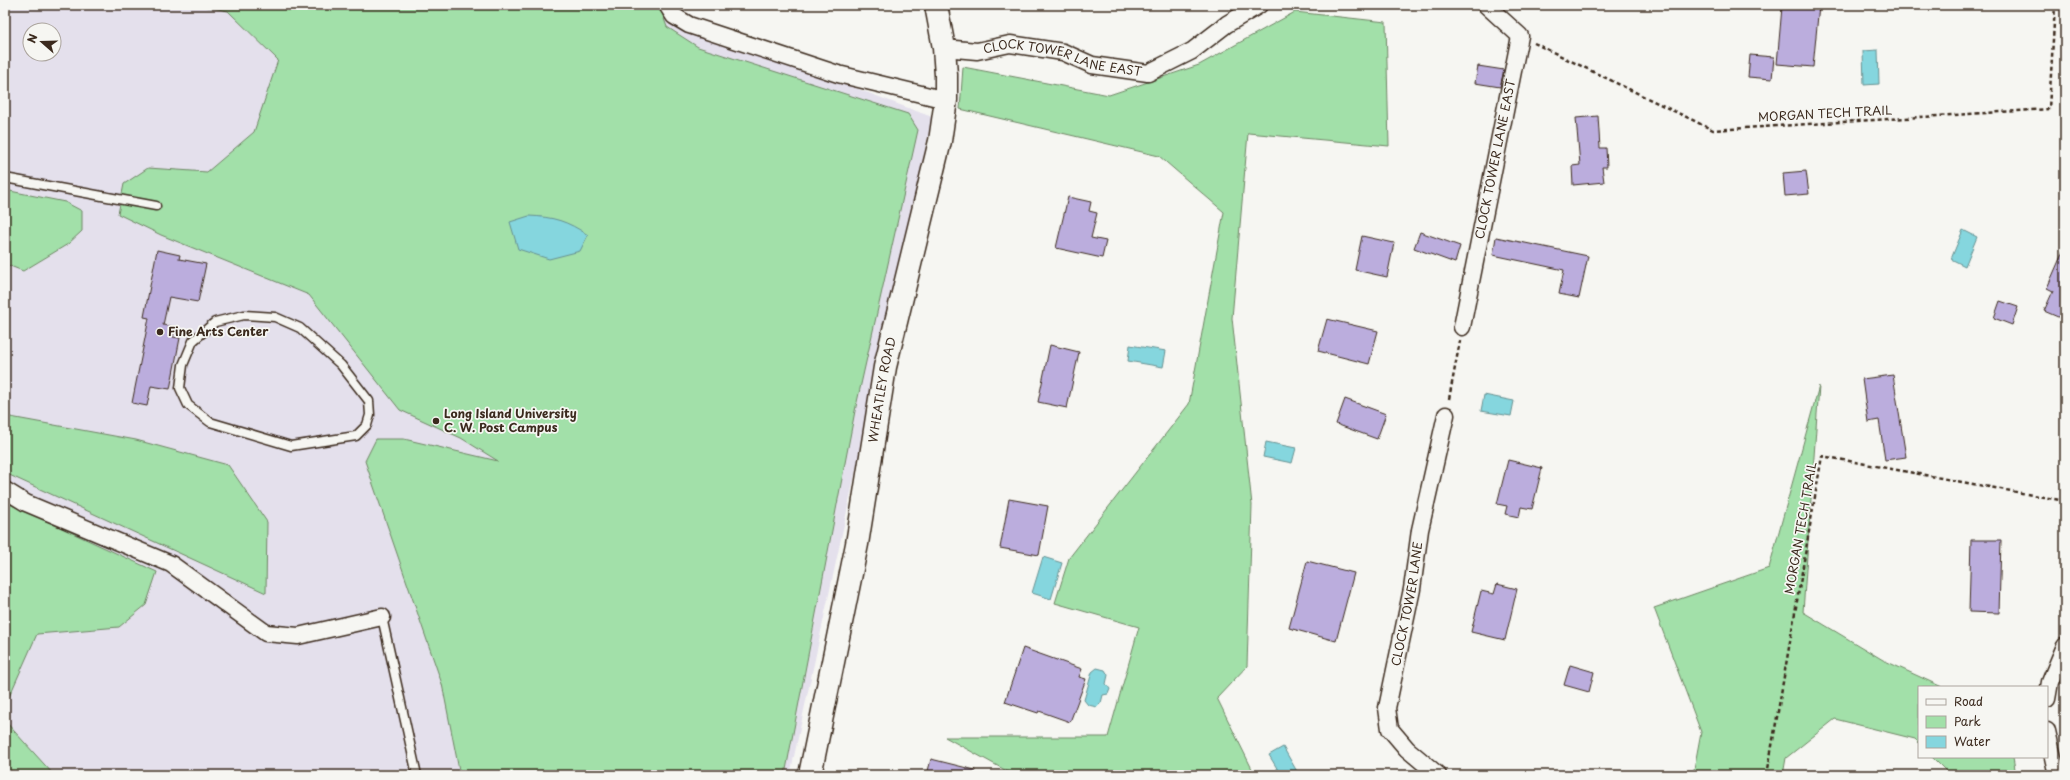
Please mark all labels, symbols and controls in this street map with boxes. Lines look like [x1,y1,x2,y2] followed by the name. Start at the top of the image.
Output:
[22,22,62,62] north arrow
[23,31,42,45] text: N
[981,34,1144,80] street label: CLOCK TOWER LANE EAST
[1470,77,1519,241] street label: CLOCK TOWER LANE EAST
[1758,101,1892,125] street label: MORGAN TECH TRAIL
[168,322,269,340] place label: Fine Arts Center
[155,327,165,337] marker: Fine Arts Center
[863,335,900,444] street label: WHEATLEY ROAD
[444,404,577,436] place label: Long Island University C. W. Post Campus
[431,416,441,426] marker: Long Island University C. W. Post Campus
[1780,460,1821,595] street label: MORGAN TECH TRAIL
[1386,540,1426,668] street label: CLOCK TOWER LANE
[1918,686,2048,758] legend
[1954,692,1983,710] text: Road
[1954,712,1981,730] text: Park
[1954,732,1991,750] text: Water

